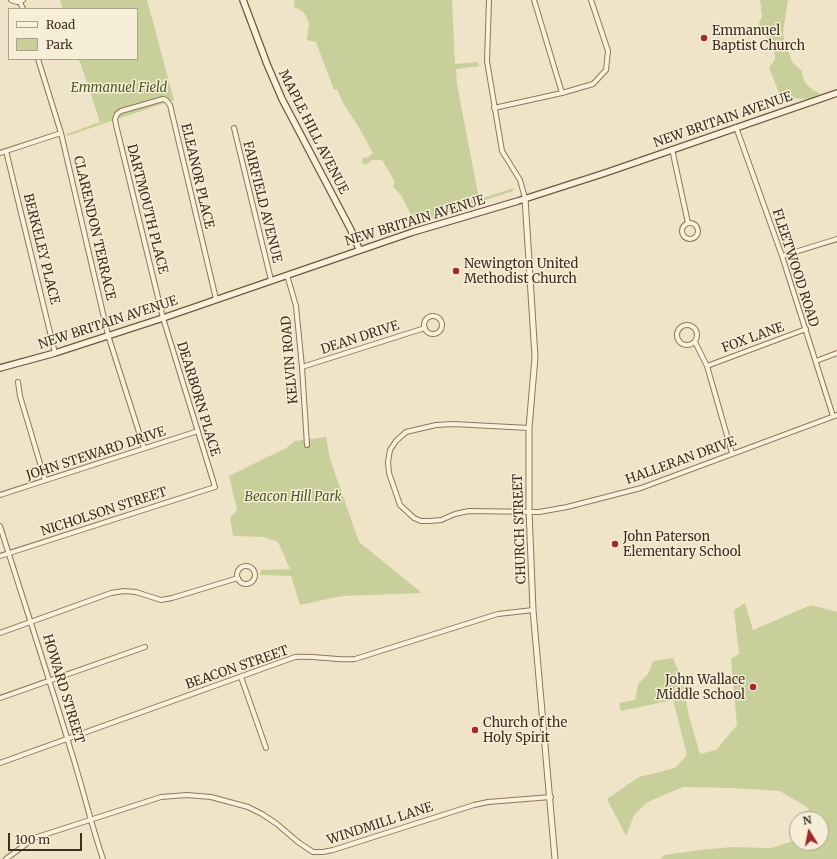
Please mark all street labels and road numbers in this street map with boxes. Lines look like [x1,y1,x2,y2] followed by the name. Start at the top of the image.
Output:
[275,67,351,197] street label: MAPLE HILL AVENUE
[652,89,794,151] street label: NEW BRITAIN AVENUE
[177,122,217,230] street label: ELEANOR PLACE
[239,139,285,265] street label: FAIRFIELD AVENUE
[123,143,171,275] street label: DARTMOUTH PLACE
[70,154,118,302] street label: CLARENDON TERRACE
[20,192,62,306] street label: BERKELEY PLACE
[343,192,487,250] street label: NEW BRITAIN AVENUE
[769,207,821,329] street label: FLEETWOOD ROAD
[36,293,180,353] street label: NEW BRITAIN AVENUE
[278,315,302,405] street label: KELVIN ROAD
[319,318,401,358] street label: DEAN DRIVE
[720,320,786,356] street label: FOX LANE
[173,340,223,458] street label: DEARBORN PLACE
[24,424,168,484] street label: JOHN STEWARD DRIVE
[624,434,738,488] street label: HALLERAN DRIVE
[510,474,530,584] street label: CHURCH STREET
[39,484,169,540] street label: NICHOLSON STREET
[39,632,87,746] street label: HOWARD STREET
[183,643,291,693] street label: BEACON STREET
[325,800,435,848] street label: WINDMILL LANE

